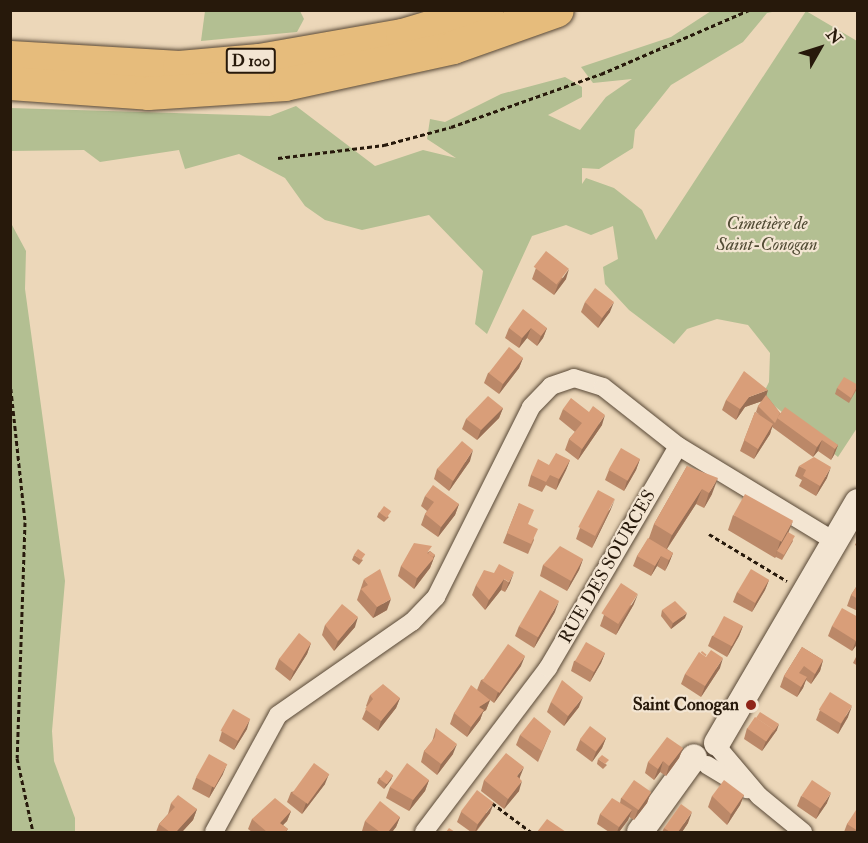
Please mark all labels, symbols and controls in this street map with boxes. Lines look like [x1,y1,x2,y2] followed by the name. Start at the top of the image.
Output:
[790,18,850,78] north arrow
[822,25,846,49] text: N
[226,48,276,74] road number: D 100
[716,214,818,256] park label: Cimetière de Saint-Conogan
[555,486,661,648] street label: RUE DES SOURCES
[633,694,739,716] place label: Saint Conogan
[744,698,758,712] marker: Saint Conogan

